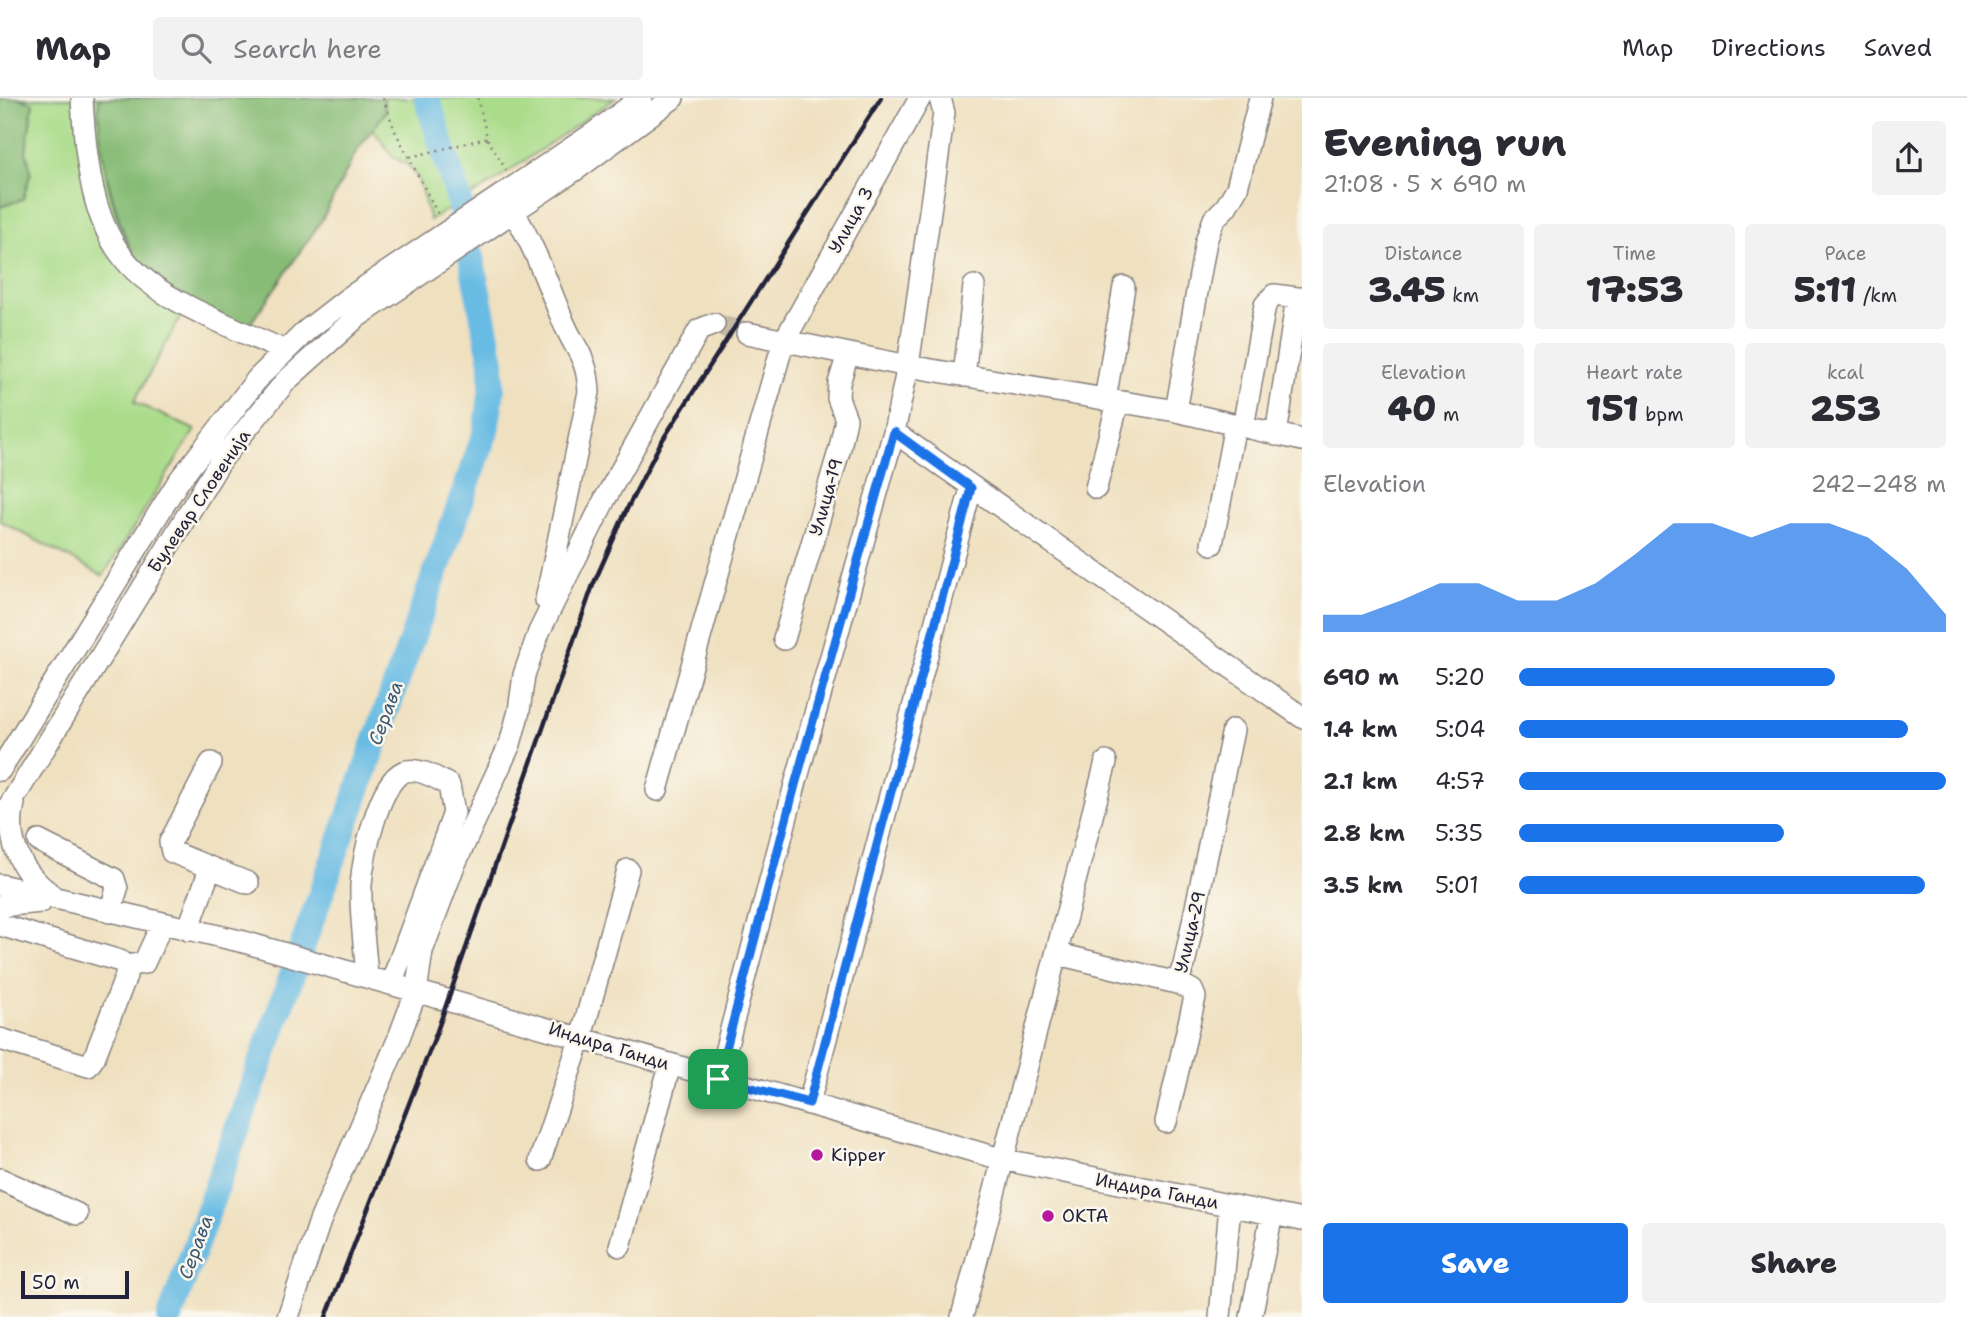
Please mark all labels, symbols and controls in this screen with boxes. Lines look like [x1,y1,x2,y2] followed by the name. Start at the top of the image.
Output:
[153,17,643,80] search box
[35,26,111,71] text: Map
[177,29,215,67] icon: search
[233,31,382,66] text: Search here
[1622,32,1673,64] text: Map
[1711,32,1826,64] text: Directions
[1864,32,1932,64] text: Saved
[1323,117,1566,168] text: Evening run
[1872,121,1946,195] button: share
[1323,169,1526,199] text: 21:08 · 5 × 690 m
[823,182,879,258] street label: Улица 3
[1385,241,1462,266] text: Distance
[1613,241,1656,266] text: Time
[1825,241,1866,266] text: Pace
[1368,266,1446,313] text: 3.45
[1585,266,1684,313] text: 17:53
[1794,266,1857,313] text: 5:11
[1446,283,1479,308] text: km
[1857,283,1897,308] text: /km
[1381,360,1466,385] text: Elevation
[1586,360,1683,385] text: Heart rate
[1827,360,1864,385] text: kcal
[1388,385,1437,432] text: 40
[1585,385,1639,432] text: 151
[1810,385,1881,432] text: 253
[1437,402,1459,427] text: m
[1639,402,1684,427] text: bpm
[142,425,256,577] street label: Булевар Словенија
[804,455,848,539] street label: Улица-19
[1323,469,1426,499] text: Elevation
[1811,469,1946,499] text: 242–248 m
[1323,662,1399,692] text: 690 m
[1435,662,1485,692] text: 5:20
[362,678,409,749] water label: Серава
[1323,714,1397,744] text: 1.4 km
[1435,714,1485,744] text: 5:04
[1323,766,1397,796] text: 2.1 km
[1435,766,1485,796] text: 4:57
[1323,818,1405,848] text: 2.8 km
[1435,818,1483,848] text: 5:35
[1323,870,1403,900] text: 3.5 km
[1435,870,1479,900] text: 5:01
[1169,889,1211,975] street label: Улица-29
[546,1016,673,1076] street label: Индира Ганди
[688,1049,748,1109] pin
[699,1060,737,1098] icon: arrive
[831,1143,886,1167] place label: Kipper
[809,1147,825,1163] marker: Kipper
[1093,1167,1221,1215] street label: Индира Ганди
[1062,1204,1109,1228] place label: ОКТА
[1040,1208,1056,1224] marker: ОКТА
[172,1212,219,1283] water label: Серава
[1323,1223,1628,1303] button: Save
[1642,1223,1946,1303] button: Share
[21,1268,130,1300] scale bar
[32,1270,80,1295] text: 50 m

